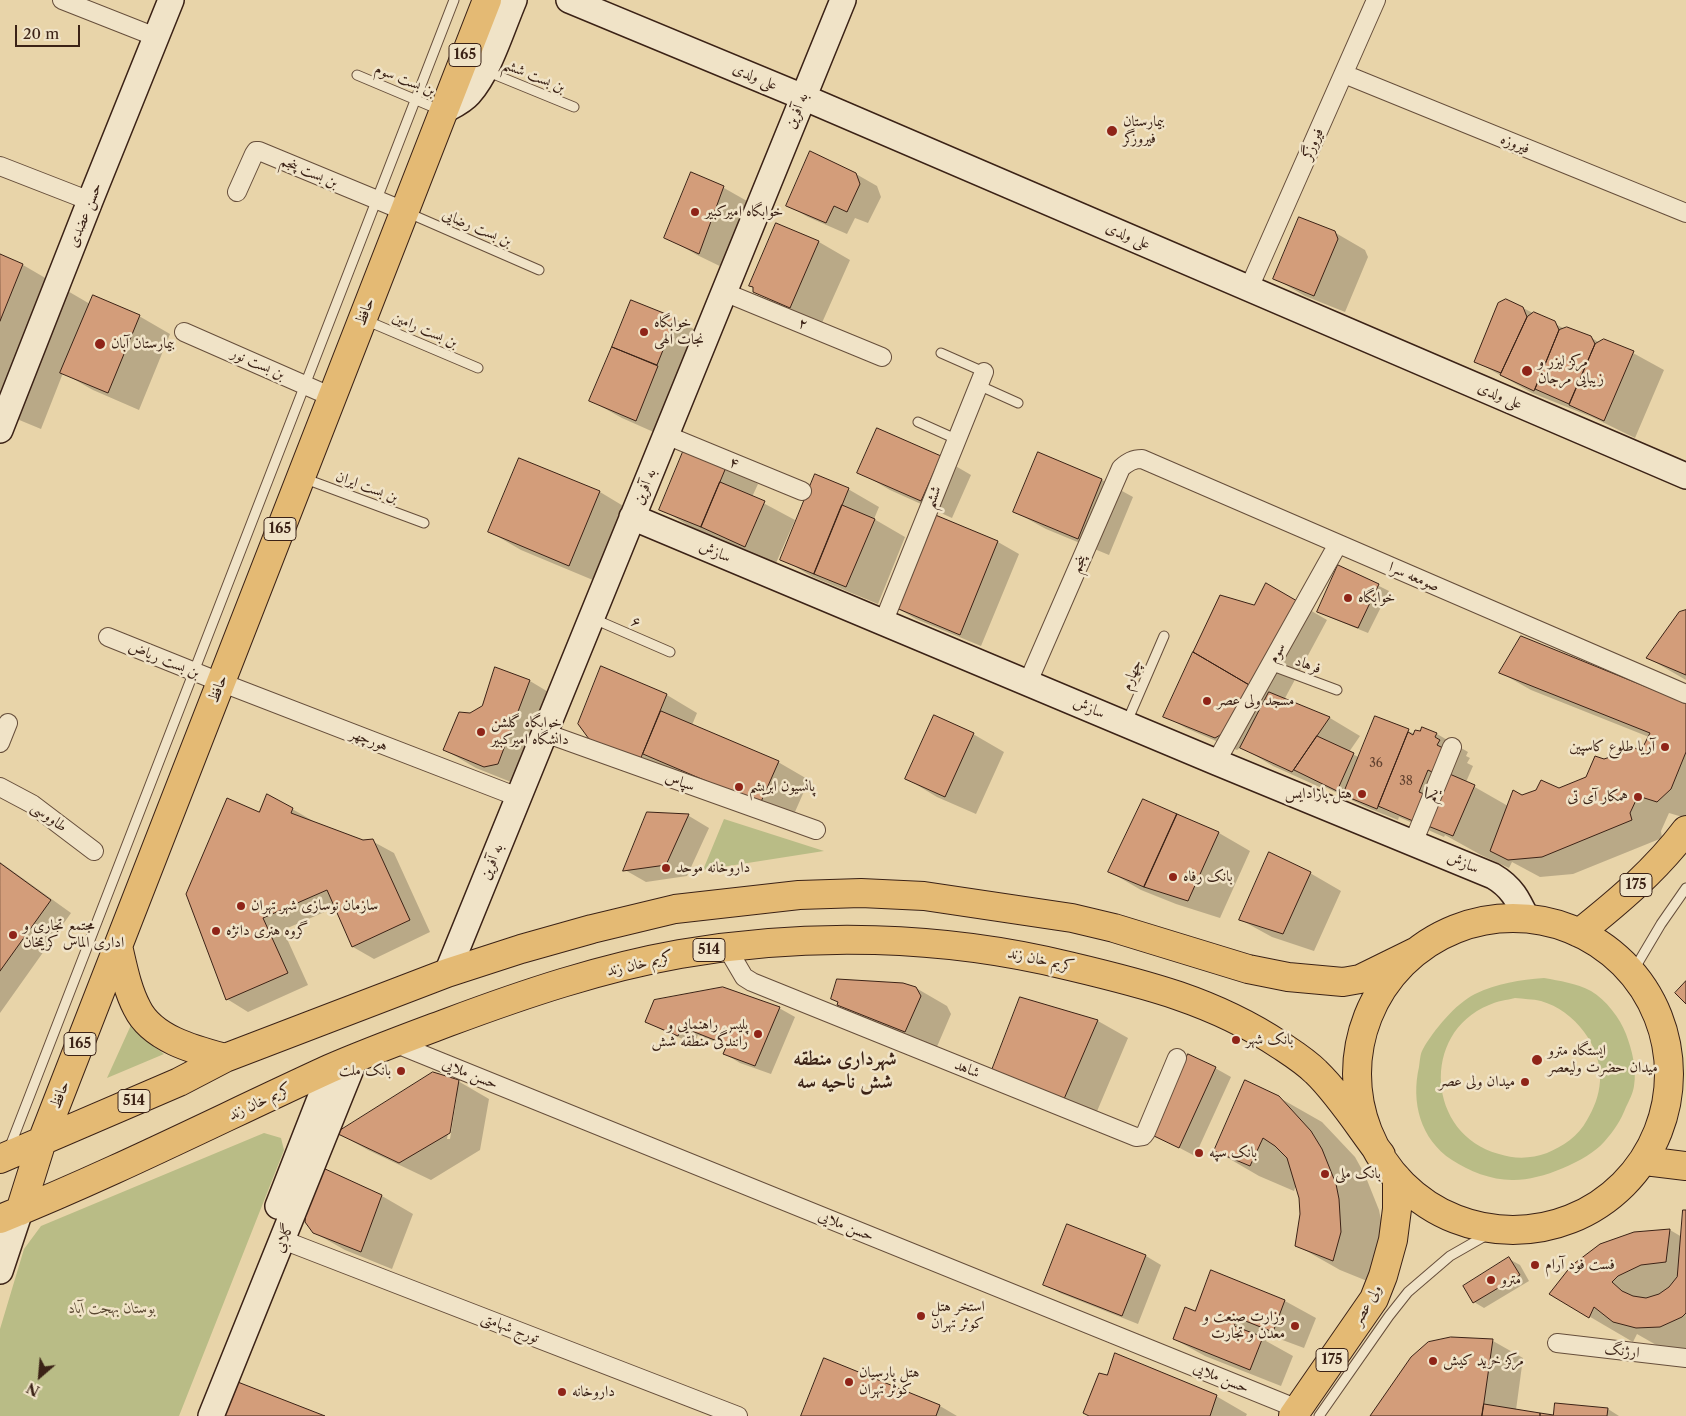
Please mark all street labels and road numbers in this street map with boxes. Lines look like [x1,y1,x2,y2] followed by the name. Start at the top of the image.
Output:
[449,44,481,66] road number: 165
[500,55,568,97] street label: بن بست ششم
[372,60,438,100] street label: بن بست سوم
[730,60,780,94] street label: علی ولدی
[782,90,812,132] street label: به آفرین
[1298,125,1328,163] street label: فیروزگر
[1498,130,1532,158] street label: فیروزه
[277,152,341,192] street label: بن بست پنجم
[64,180,106,250] street label: حسن عضدی
[439,205,515,251] street label: بن بست رضایی
[1103,219,1153,253] street label: علی ولدی
[352,296,378,328] street label: حافظ
[389,308,461,352] street label: بن بست رامین
[796,314,810,334] street label: ۲
[228,344,288,384] street label: بن بست نور
[1475,379,1525,413] street label: علی ولدی
[726,453,742,473] street label: ۴
[630,466,660,508] street label: به آفرین
[333,467,401,507] street label: بن بست ایران
[920,483,946,511] street label: ششم
[264,518,296,540] road number: 165
[696,537,734,567] street label: سازش
[1067,552,1091,576] street label: پنجم
[1386,558,1442,596] street label: صومعه سرا
[628,612,644,632] street label: ۶
[126,638,202,682] street label: بن بست ریاض
[1264,640,1290,666] street label: سوم
[1292,652,1324,678] street label: فرهاد
[1117,657,1147,693] street label: چهارم
[205,673,231,705] street label: حافظ
[1070,693,1108,723] street label: سازش
[348,725,390,755] street label: هورچهر
[663,768,697,796] street label: سپاس
[1421,785,1443,805] street label: یکم
[28,798,70,836] street label: طاووسی
[477,841,507,883] street label: به آفرین
[1444,848,1482,878] street label: سازش
[1620,874,1652,896] road number: 175
[693,938,725,962] road number: 514
[1006,944,1076,976] street label: کریم خان زند
[605,948,675,980] street label: کریم خان زند
[64,1032,96,1056] road number: 165
[439,1055,501,1093] street label: حسن ملایی
[952,1056,982,1082] street label: شاهد
[47,1079,73,1111] street label: حافظ
[226,1080,294,1124] street label: کریم خان زند
[118,1090,150,1112] road number: 514
[815,1207,877,1245] street label: حسن ملایی
[270,1221,298,1255] street label: گلابی
[1348,1282,1386,1328] street label: ولی عصر
[479,1309,541,1347] street label: تورج شهامتی
[1604,1340,1640,1362] street label: ارژنگ
[1316,1348,1348,1372] road number: 175
[1190,1359,1252,1397] street label: حسن ملایی

